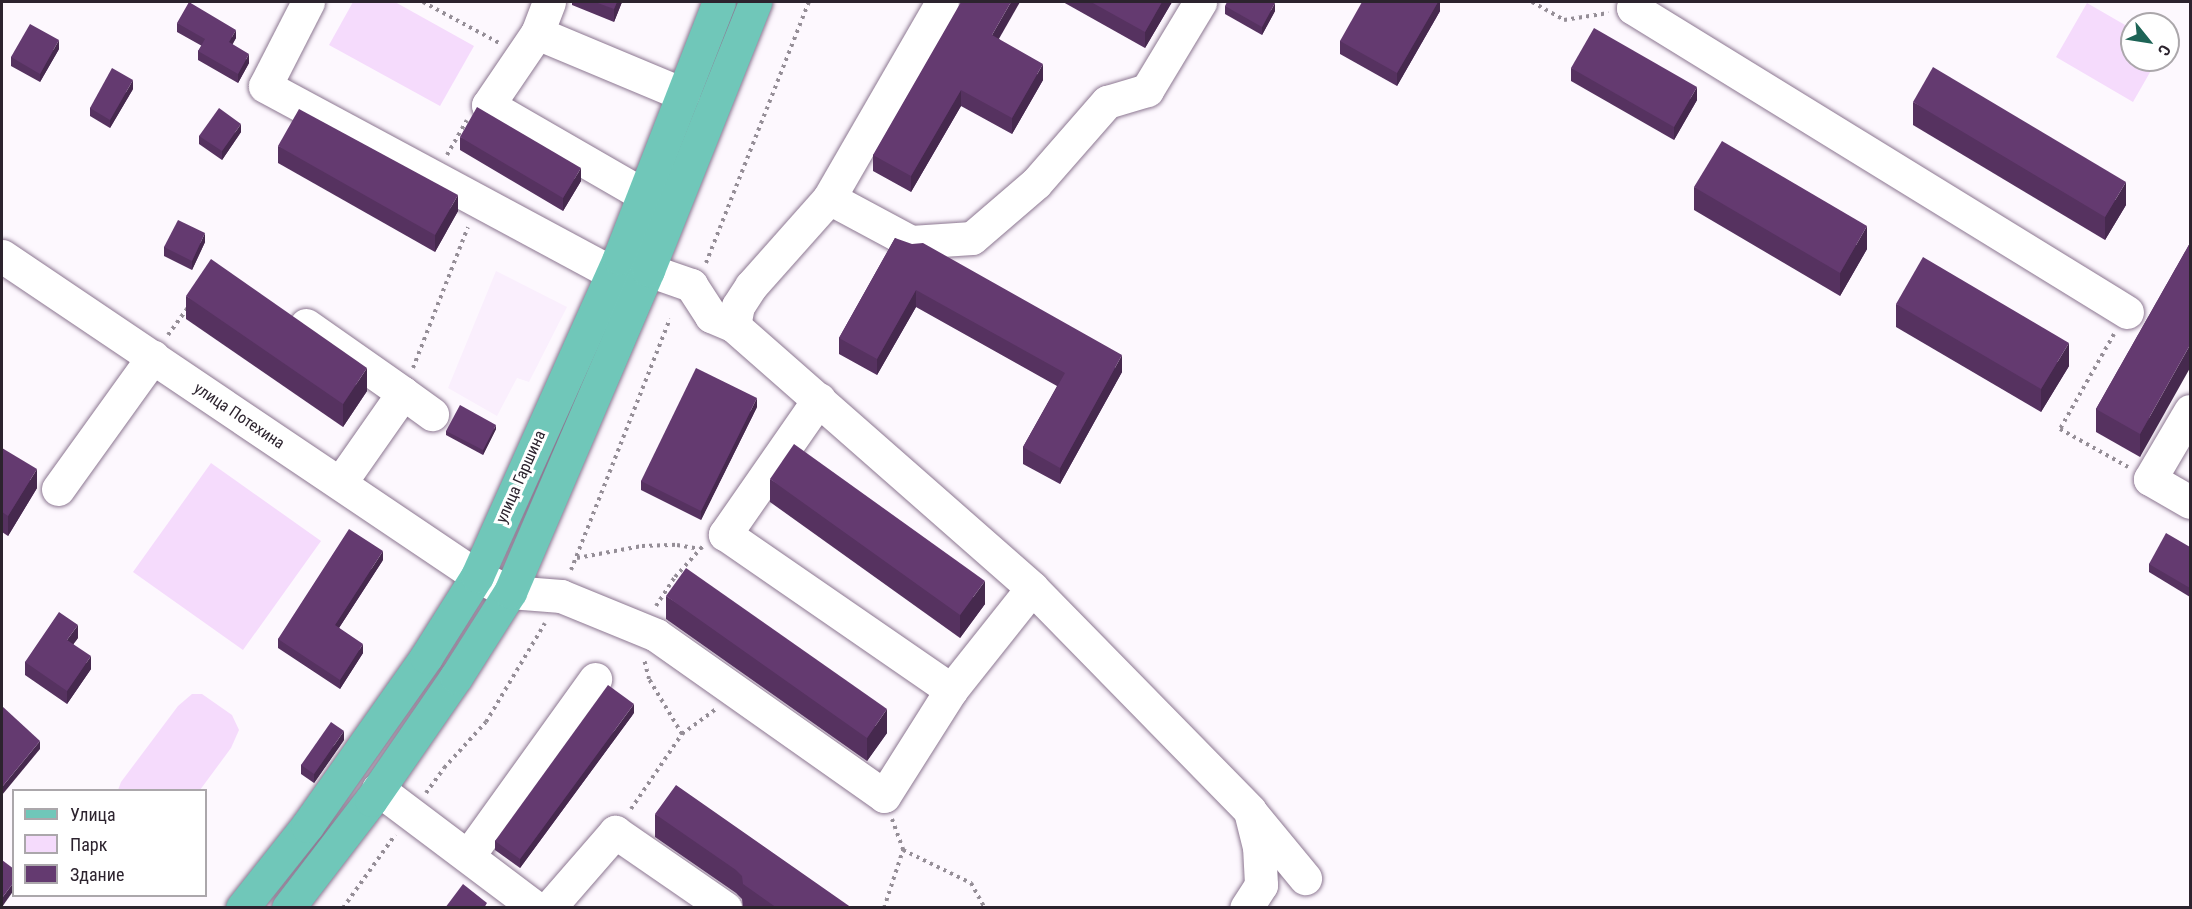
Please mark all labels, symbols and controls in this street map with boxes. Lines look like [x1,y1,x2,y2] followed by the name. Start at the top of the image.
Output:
[2120,12,2180,72] north arrow
[2154,42,2175,59] text: С
[190,379,288,453] street label: улица Потехина
[492,428,550,526] street label: улица Гаршина
[12,789,207,897] legend
[70,804,116,825] text: Улица
[70,834,107,855] text: Парк
[70,864,124,885] text: Здание

